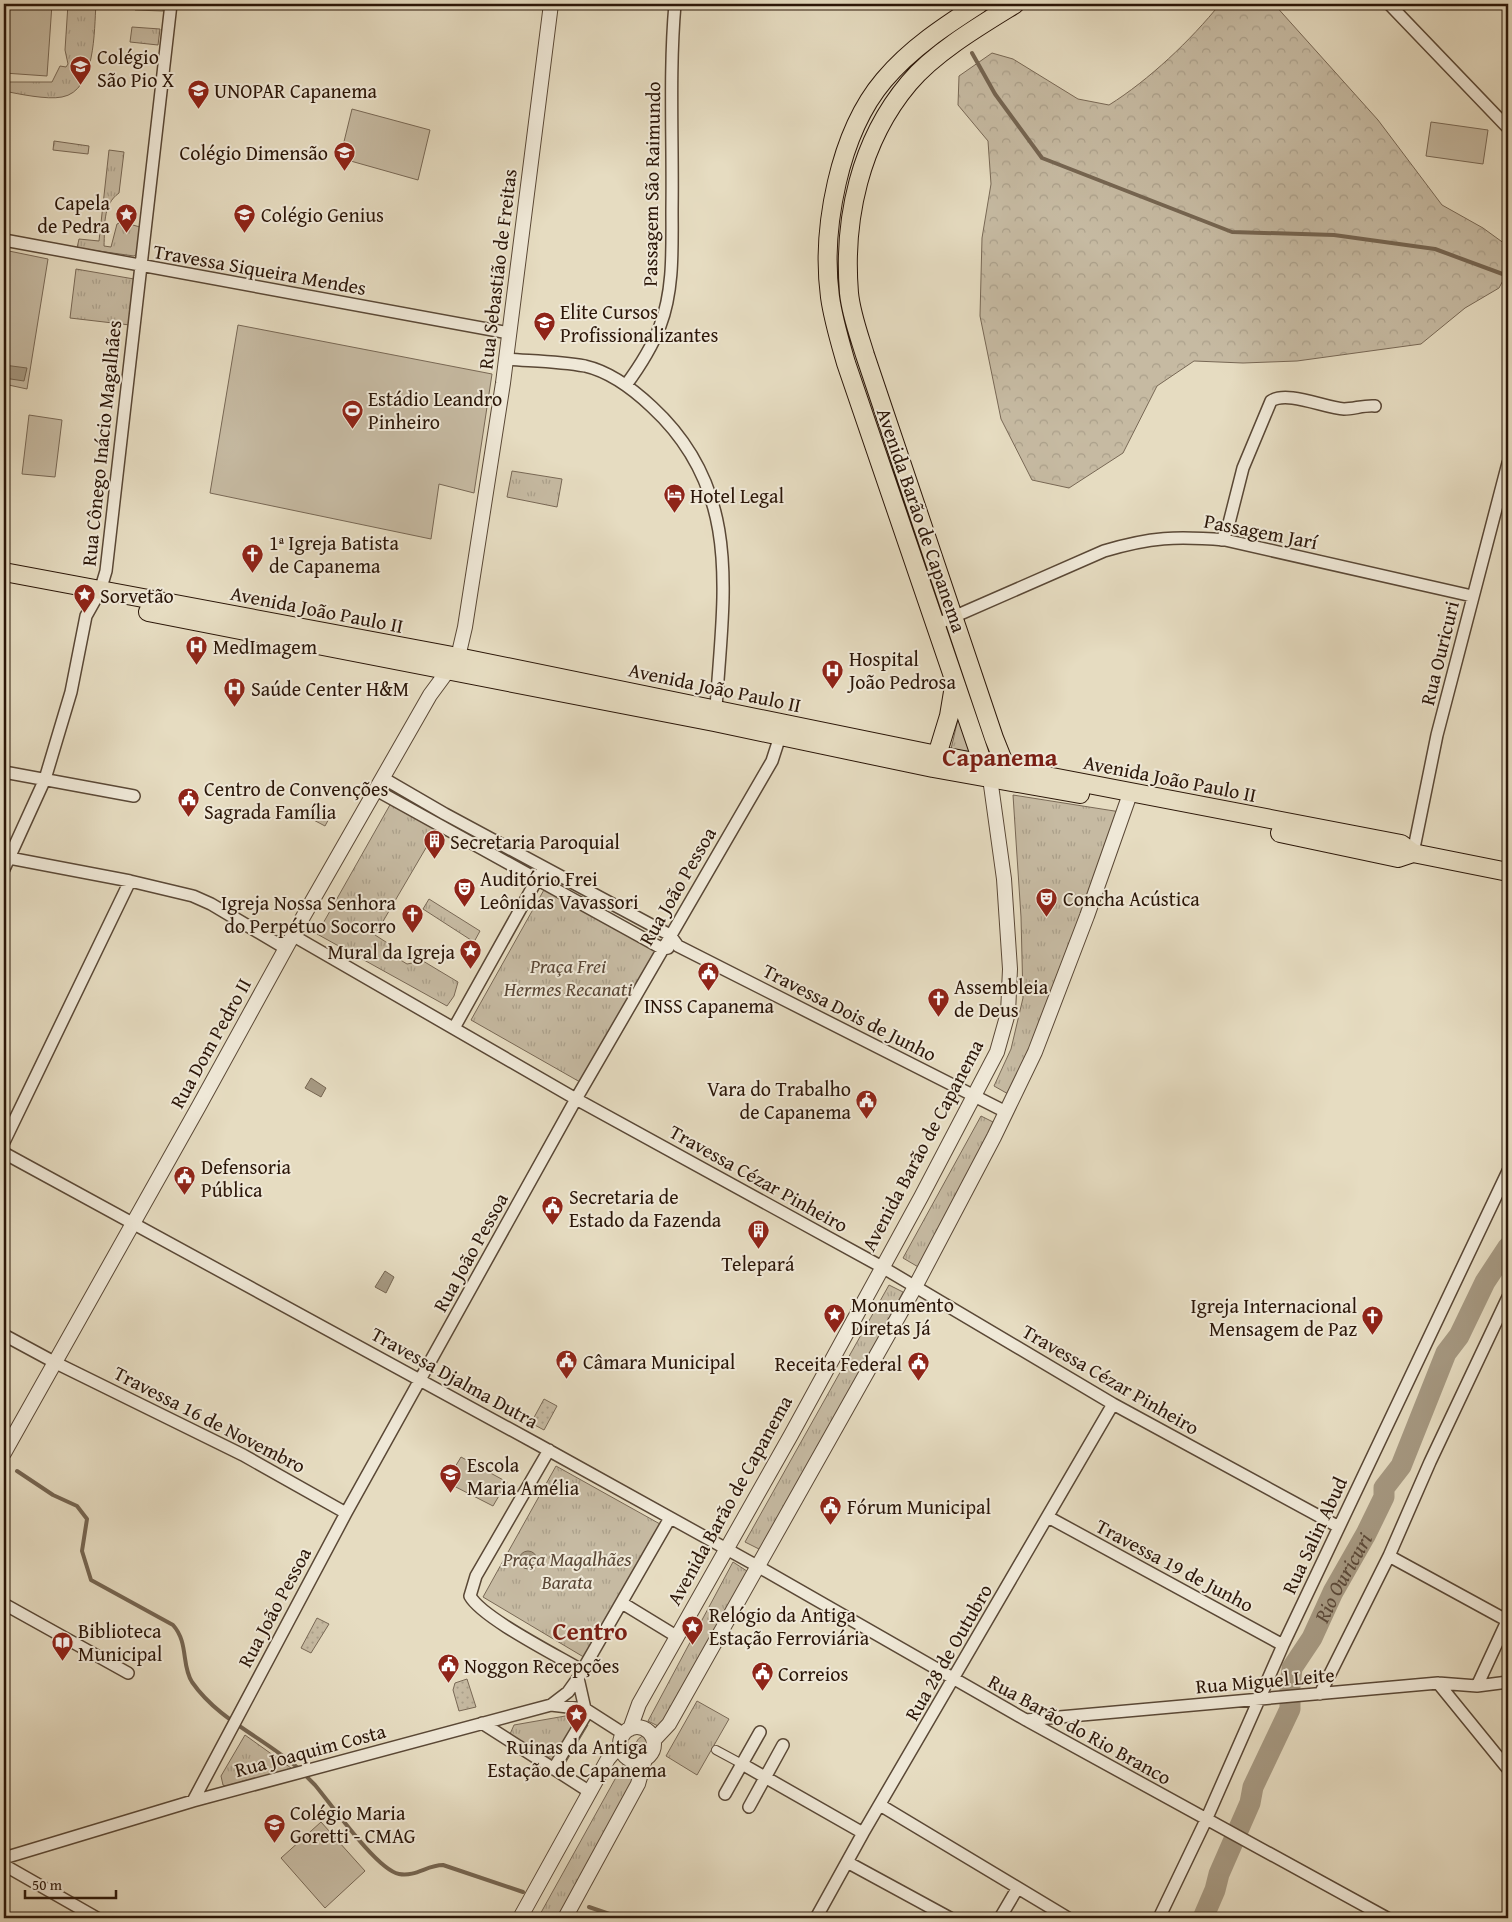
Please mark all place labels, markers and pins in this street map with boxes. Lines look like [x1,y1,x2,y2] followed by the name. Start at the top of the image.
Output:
[97,42,175,94] place label: Colégio São Pio X
[69,55,93,86] school or university icon: Colégio São Pio X
[214,76,378,105] place label: UNOPAR Capanema
[186,78,210,109] school or university icon: UNOPAR Capanema
[179,138,328,167] place label: Colégio Dimensão
[332,140,356,171] school or university icon: Colégio Dimensão
[37,188,111,240] place label: Capela de Pedra
[261,200,384,229] place label: Colégio Genius
[114,202,138,233] place icon: Capela de Pedra
[233,202,257,233] school or university icon: Colégio Genius
[560,297,718,349] place label: Elite Cursos Profissionalizantes
[532,310,556,341] school or university icon: Elite Cursos Profissionalizantes
[368,384,502,436] place label: Estádio Leandro Pinheiro
[340,398,364,429] sports icon: Estádio Leandro Pinheiro
[690,481,784,510] place label: Hotel Legal
[662,483,686,514] hotel icon: Hotel Legal
[269,528,399,580] place label: 1ª Igreja Batista de Capanema
[241,542,265,573] church icon: 1ª Igreja Batista de Capanema
[100,581,174,610] place label: Sorvetão
[72,583,96,614] place icon: Sorvetão
[213,632,318,661] place label: MedImagem
[185,634,209,665] hospital icon: MedImagem
[846,644,956,696] place label: Hospital João Pedrosa
[821,658,845,689] hospital icon: Hospital João Pedrosa
[251,674,409,703] place label: Saúde Center H&M
[223,676,247,707] hospital icon: Saúde Center H&M
[204,774,388,826] place label: Centro de Convenções Sagrada Família
[176,787,200,818] public building icon: Centro de Convenções Sagrada Família
[450,827,620,856] place label: Secretaria Paroquial
[422,829,446,860] building icon: Secretaria Paroquial
[480,864,639,916] place label: Auditório Frei Leônidas Vavassori
[452,877,476,908] theatre icon: Auditório Frei Leônidas Vavassori
[1063,884,1200,913] place label: Concha Acústica
[1035,886,1059,917] theatre icon: Concha Acústica
[221,888,397,940] place label: Igreja Nossa Senhora do Perpétuo Socorro
[400,902,424,933] church icon: Igreja Nossa Senhora do Perpétuo Socorro
[327,937,456,966] place label: Mural da Igreja
[459,939,483,970] place icon: Mural da Igreja
[697,961,721,992] public building icon: INSS Capanema
[954,972,1049,1024] place label: Assembleia de Deus
[926,986,950,1017] church icon: Assembleia de Deus
[644,991,775,1020] place label: INSS Capanema
[707,1074,852,1126] place label: Vara do Trabalho de Capanema
[855,1088,879,1119] public building icon: Vara do Trabalho de Capanema
[201,1152,292,1204] place label: Defensoria Pública
[173,1165,197,1196] public building icon: Defensoria Pública
[569,1182,722,1234] place label: Secretaria de Estado da Fazenda
[541,1195,565,1226] public building icon: Secretaria de Estado da Fazenda
[746,1219,770,1250] building icon: Telepará
[722,1249,795,1278] place label: Telepará
[851,1290,954,1342] place label: Monumento Diretas Já
[1191,1291,1357,1343] place label: Igreja Internacional Mensagem de Paz
[823,1303,847,1334] place icon: Monumento Diretas Já
[1361,1305,1385,1336] church icon: Igreja Internacional Mensagem de Paz
[583,1347,736,1376] place label: Câmara Municipal
[555,1349,579,1380] public building icon: Câmara Municipal
[775,1349,902,1378] place label: Receita Federal
[906,1351,930,1382] public building icon: Receita Federal
[467,1450,580,1502] place label: Escola Maria Amélia
[439,1463,463,1494] school or university icon: Escola Maria Amélia
[847,1492,992,1521] place label: Fórum Municipal
[819,1494,843,1525] public building icon: Fórum Municipal
[709,1600,870,1652] place label: Relógio da Antiga Estação Ferroviária
[681,1614,705,1645] place icon: Relógio da Antiga Estação Ferroviária
[78,1616,163,1668] place label: Biblioteca Municipal
[50,1630,74,1661] library icon: Biblioteca Municipal
[464,1651,619,1680] place label: Noggon Recepções
[436,1653,460,1684] public building icon: Noggon Recepções
[778,1659,848,1688] place label: Correios
[750,1661,774,1692] public building icon: Correios
[565,1702,589,1733] place icon: Ruinas da Antiga Estação de Capanema
[488,1732,667,1784] place label: Ruinas da Antiga Estação de Capanema
[290,1798,416,1850] place label: Colégio Maria Goretti - CMAG
[262,1812,286,1843] school or university icon: Colégio Maria Goretti - CMAG

